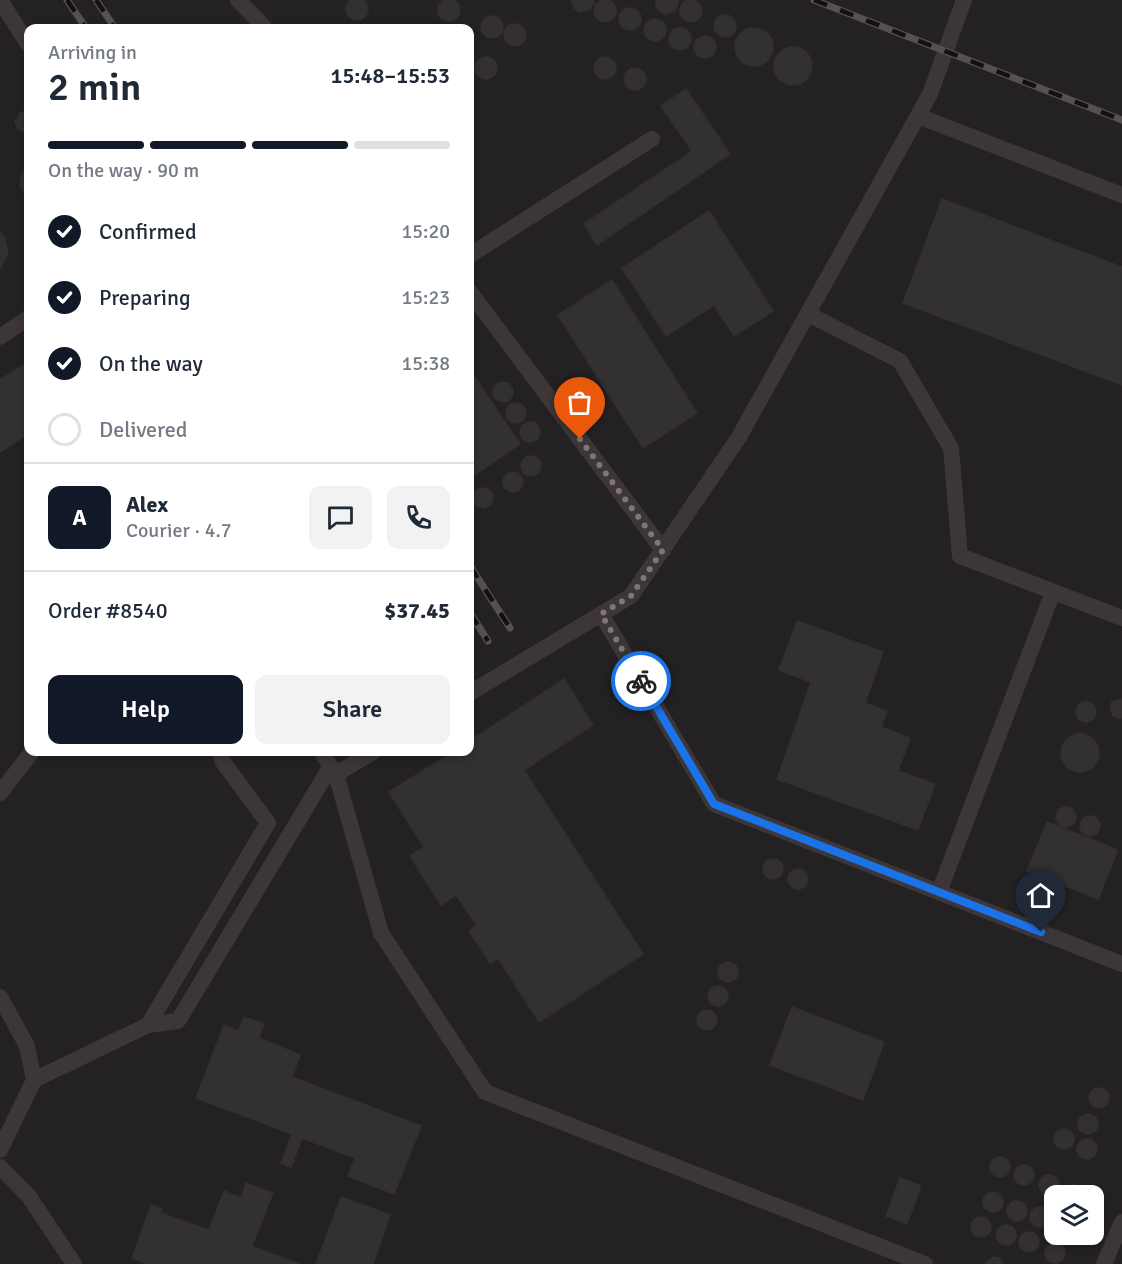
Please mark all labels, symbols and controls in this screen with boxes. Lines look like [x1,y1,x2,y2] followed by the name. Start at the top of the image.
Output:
[48,40,137,65] text: Arriving in
[331,62,450,89] text: 15:48–15:53
[48,63,141,111] text: 2 min
[48,158,199,183] text: On the way · 90 m
[48,215,81,248] icon: check
[99,218,197,245] text: Confirmed
[401,219,450,244] text: 15:20
[48,281,81,314] icon: check
[99,284,191,311] text: Preparing
[401,285,450,310] text: 15:23
[48,347,81,380] icon: check
[99,350,203,377] text: On the way
[401,351,450,376] text: 15:38
[554,377,605,439] pin
[563,386,596,419] icon: bag
[99,416,187,443] text: Delivered
[309,486,372,549] button: chat
[387,486,450,549] button: phone
[126,491,168,518] text: Alex
[72,504,87,531] text: A
[126,518,232,543] text: Courier · 4.7
[48,597,168,624] text: Order #8540
[384,597,450,624] text: $37.45
[611,651,671,711] courier
[625,665,658,698] icon: bike
[48,675,243,744] button: Help
[255,675,450,744] button: Share
[1015,870,1066,932] pin
[1024,879,1057,912] icon: home
[1044,1185,1104,1245] map controls
[1044,1185,1104,1245] button: layers

